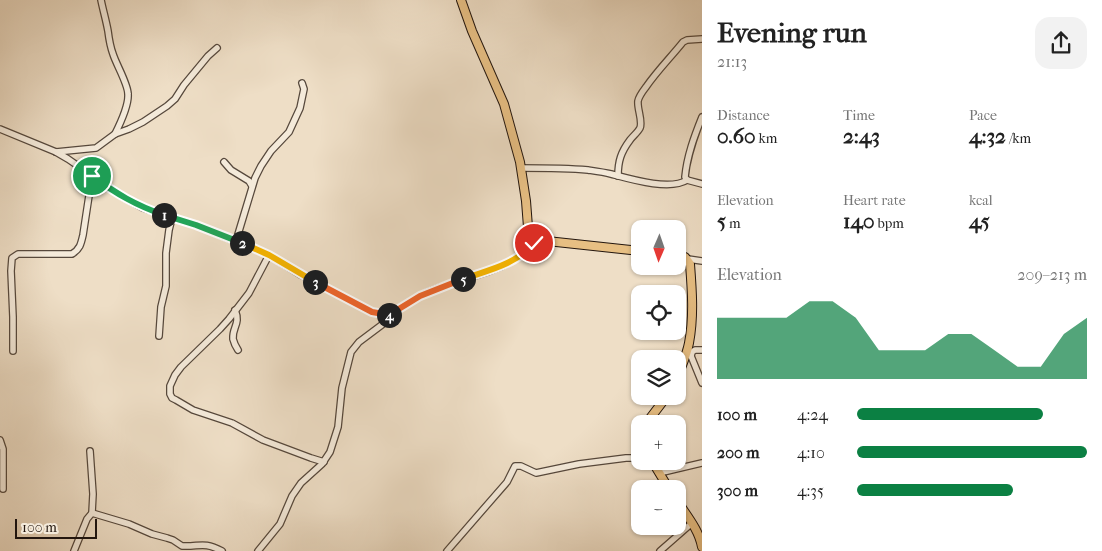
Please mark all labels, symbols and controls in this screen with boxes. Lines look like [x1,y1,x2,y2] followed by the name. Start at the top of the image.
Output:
[717,16,867,49] text: Evening run
[1035,17,1087,69] button: share
[717,52,747,71] text: 21:13
[717,107,770,124] text: Distance
[843,107,875,124] text: Time
[969,107,997,124] text: Pace
[717,124,756,148] text: 0.60
[843,124,880,148] text: 2:43
[969,124,1006,148] text: 4:32
[756,130,777,147] text: km
[1006,130,1031,147] text: /km
[71,155,113,197] pin
[78,162,106,190] icon: arrive
[717,192,774,209] text: Elevation
[843,192,906,209] text: Heart rate
[969,192,993,209] text: kcal
[152,202,176,228] pin: 1
[162,207,167,224] text: 1
[717,209,726,233] text: 5
[843,209,874,233] text: 140
[969,209,990,233] text: 45
[726,215,741,232] text: m
[874,215,904,232] text: bpm
[631,220,686,275] north arrow
[631,220,686,535] map controls
[513,222,555,264] pin
[520,229,548,257] icon: check
[230,230,254,256] pin: 2
[239,235,246,252] text: 2
[717,265,782,284] text: Elevation
[1017,265,1087,284] text: 209–213 m
[450,266,476,292] pin: 5
[302,270,328,294] pin: 3
[460,271,467,288] text: 5
[313,274,318,291] text: 3
[631,285,686,340] button: locate
[376,302,402,328] pin: 4
[385,307,394,324] text: 4
[631,350,686,405] button: layers
[717,405,757,424] text: 100 m
[797,405,828,424] text: 4:24
[631,415,686,470] button: +
[717,443,760,462] text: 200 m
[797,443,825,462] text: 4:10
[631,480,686,535] button: −
[717,481,758,500] text: 300 m
[797,481,824,500] text: 4:35
[15,516,98,539] scale bar
[22,519,57,536] text: 100 m

